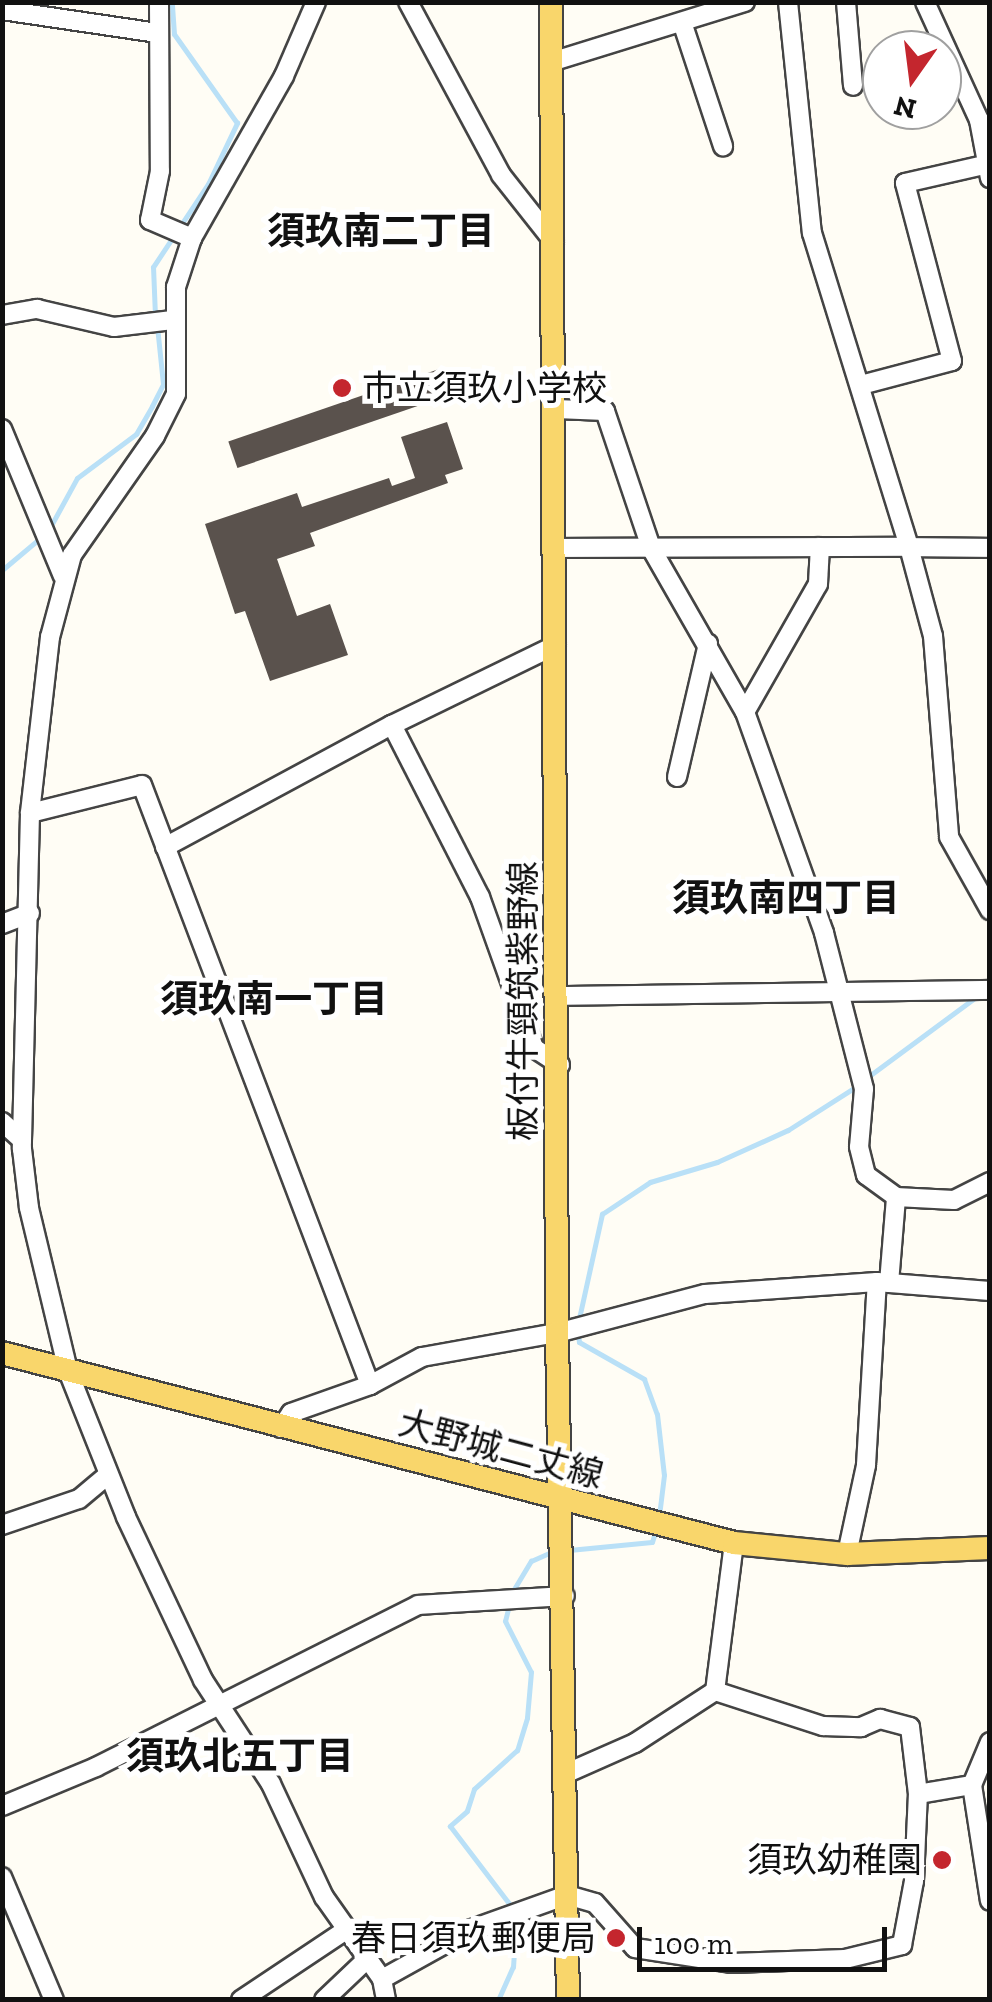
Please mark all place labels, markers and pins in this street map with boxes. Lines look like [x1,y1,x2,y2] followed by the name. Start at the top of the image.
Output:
[362,367,607,409] place label: 市立須玖小学校
[331,377,353,399] marker: 市立須玖小学校
[747,1839,922,1881] place label: 須玖幼稚園
[931,1849,953,1871] marker: 須玖幼稚園
[351,1917,596,1959] place label: 春日須玖郵便局
[605,1927,627,1949] marker: 春日須玖郵便局

